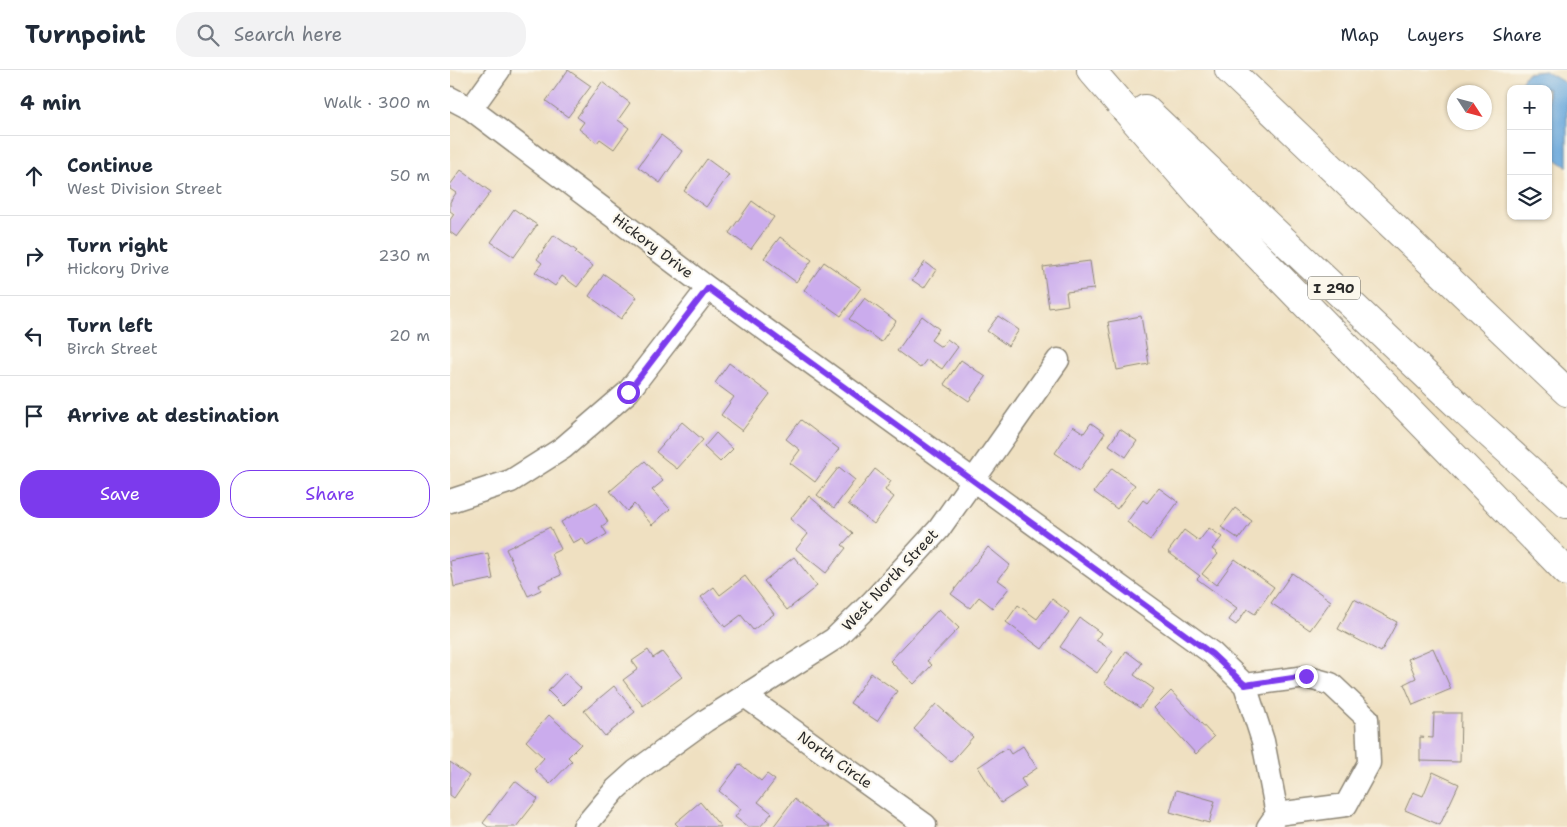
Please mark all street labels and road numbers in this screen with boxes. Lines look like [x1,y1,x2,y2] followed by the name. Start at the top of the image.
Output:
[609,209,697,283] street label: Hickory Drive
[1308,277,1360,300] road number: I 290
[837,525,943,635] street label: West North Street
[794,727,876,793] street label: North Circle

